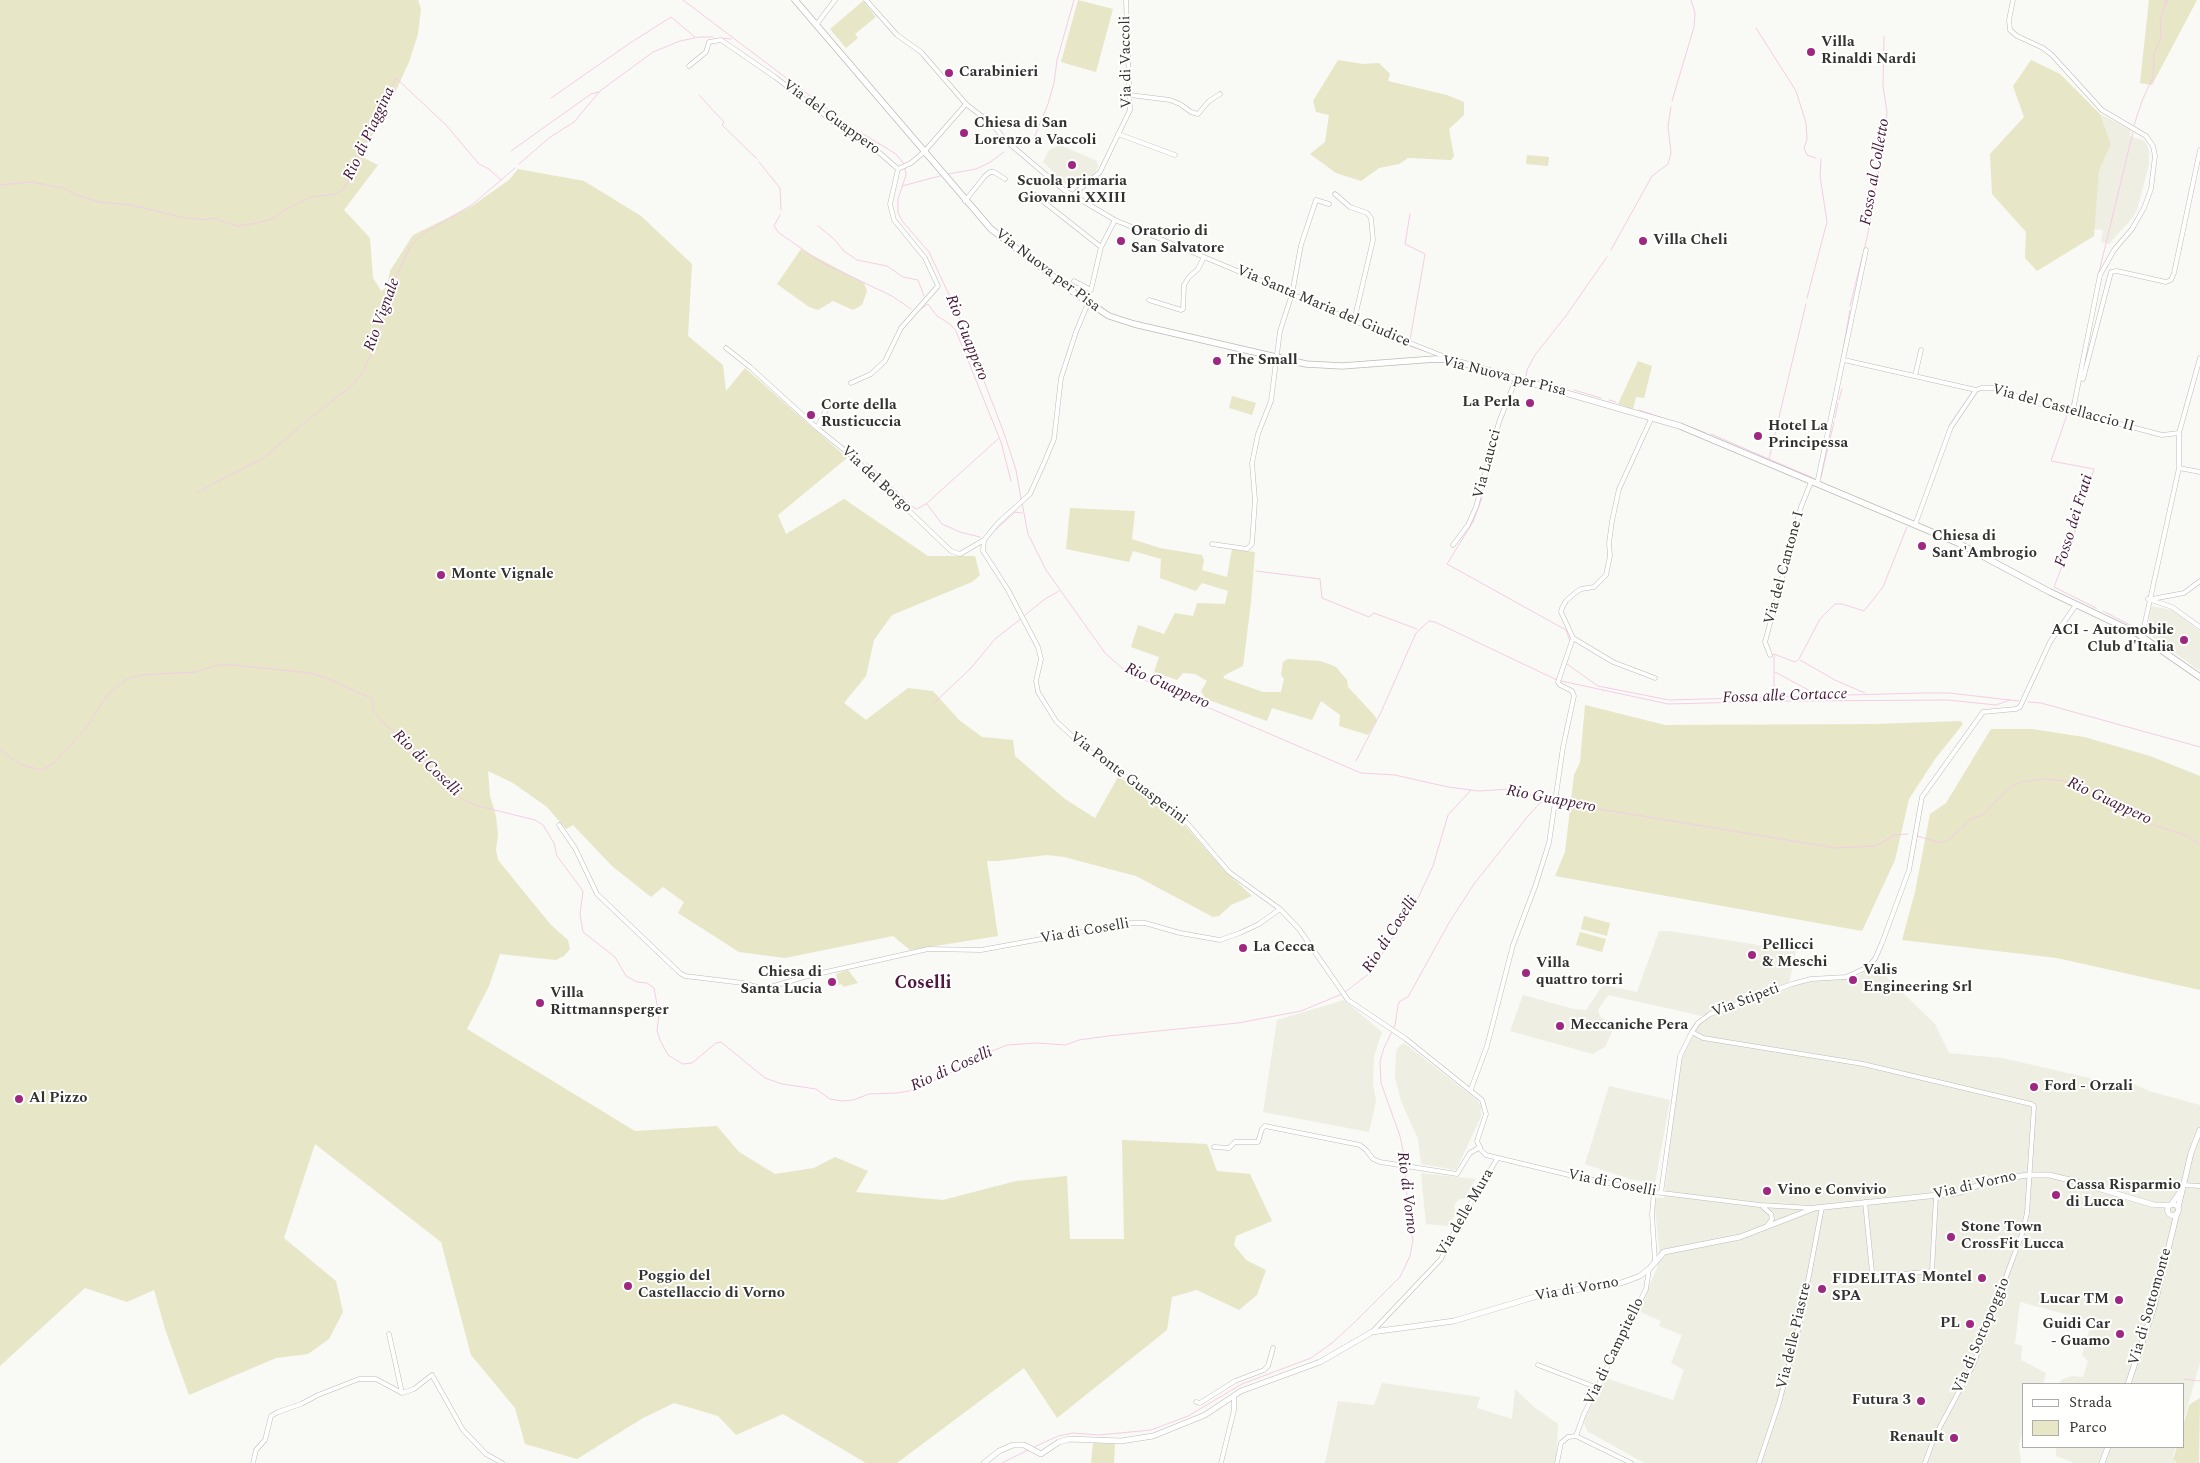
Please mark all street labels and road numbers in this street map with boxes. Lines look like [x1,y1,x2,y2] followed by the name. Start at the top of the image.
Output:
[1117,15,1137,109] street label: Via di Vaccoli
[779,77,883,159] street label: Via del Guappero
[991,226,1103,316] street label: Via Nuova per Pisa
[1233,262,1413,352] street label: Via Santa Maria del Giudice
[1440,353,1568,401] street label: Via Nuova per Pisa
[1990,381,2136,437] street label: Via del Castellaccio II
[1470,427,1506,501] street label: Via Laucci
[837,442,915,518] street label: Via del Borgo
[1761,509,1809,627] street label: Via del Cantone I
[1066,729,1190,829] street label: Via Ponte Guasperini
[1039,915,1131,949] street label: Via di Coselli
[1710,980,1782,1022] street label: Via Stipeti
[1434,1166,1498,1260] street label: Via delle Mura
[1566,1167,1658,1201] street label: Via di Coselli
[1932,1168,2018,1204] street label: Via di Vorno
[2126,1246,2176,1368] street label: Via di Sottomonte
[1534,1274,1620,1306] street label: Via di Vorno
[1949,1275,2015,1397] street label: Via di Sottopoggio
[1774,1281,1816,1391] street label: Via delle Piastre
[1581,1295,1649,1409] street label: Via di Campitello

